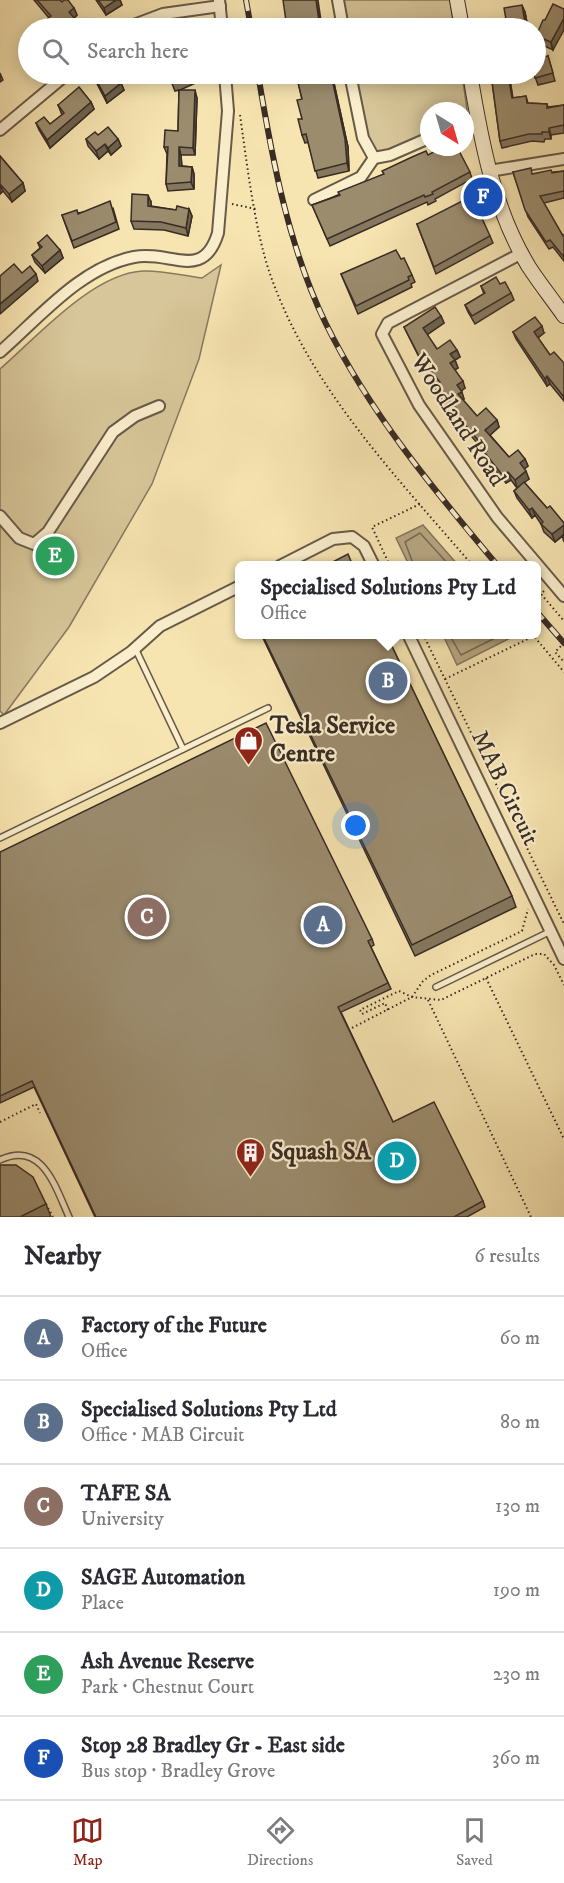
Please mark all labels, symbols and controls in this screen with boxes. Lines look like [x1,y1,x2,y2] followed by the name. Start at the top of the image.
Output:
[18,18,546,84] search box
[39,35,72,68] icon: search
[87,38,189,65] text: Search here
[420,102,474,156] north arrow
[464,174,502,220] pin: F
[403,347,512,492] street label: Woodland Road
[36,534,74,578] pin: E
[235,561,541,639] popup
[260,574,516,601] text: Specialised Solutions Pty Ltd
[260,601,307,626] text: Office
[368,658,408,704] pin: B
[269,711,395,769] place label: Tesla Service Centre
[233,724,265,766] shop icon: Tesla Service Centre
[464,726,546,851] street label: MAB Circuit
[341,811,370,840] your location
[128,894,166,940] pin: C
[304,902,342,948] pin: A
[234,1136,266,1178] building icon: Squash SA
[271,1137,372,1167] place label: Squash SA
[378,1138,416,1184] pin: D
[24,1240,101,1273] text: Nearby
[474,1244,540,1269] text: 6 results
[81,1312,267,1339] text: Factory of the Future
[37,1326,50,1351] text: A
[500,1326,540,1351] text: 60 m
[81,1339,128,1364] text: Office
[81,1396,337,1423] text: Specialised Solutions Pty Ltd
[37,1410,50,1435] text: B
[500,1410,540,1435] text: 80 m
[81,1423,245,1448] text: Office · MAB Circuit
[81,1480,170,1507] text: TAFE SA
[37,1494,50,1519] text: C
[495,1494,540,1519] text: 130 m
[81,1507,164,1532] text: University
[81,1564,245,1591] text: SAGE Automation
[36,1578,51,1603] text: D
[493,1578,540,1603] text: 190 m
[81,1591,124,1616] text: Place
[81,1648,254,1675] text: Ash Avenue Reserve
[36,1662,51,1687] text: E
[493,1662,540,1687] text: 230 m
[81,1675,254,1700] text: Park · Chestnut Court
[81,1732,345,1759] text: Stop 28 Bradley Gr - East side
[37,1746,50,1771] text: F
[492,1746,540,1771] text: 360 m
[81,1759,275,1784] text: Bus stop · Bradley Grove
[71,1814,104,1870] tab: Map
[247,1814,313,1870] tab: Directions
[456,1814,493,1870] tab: Saved

